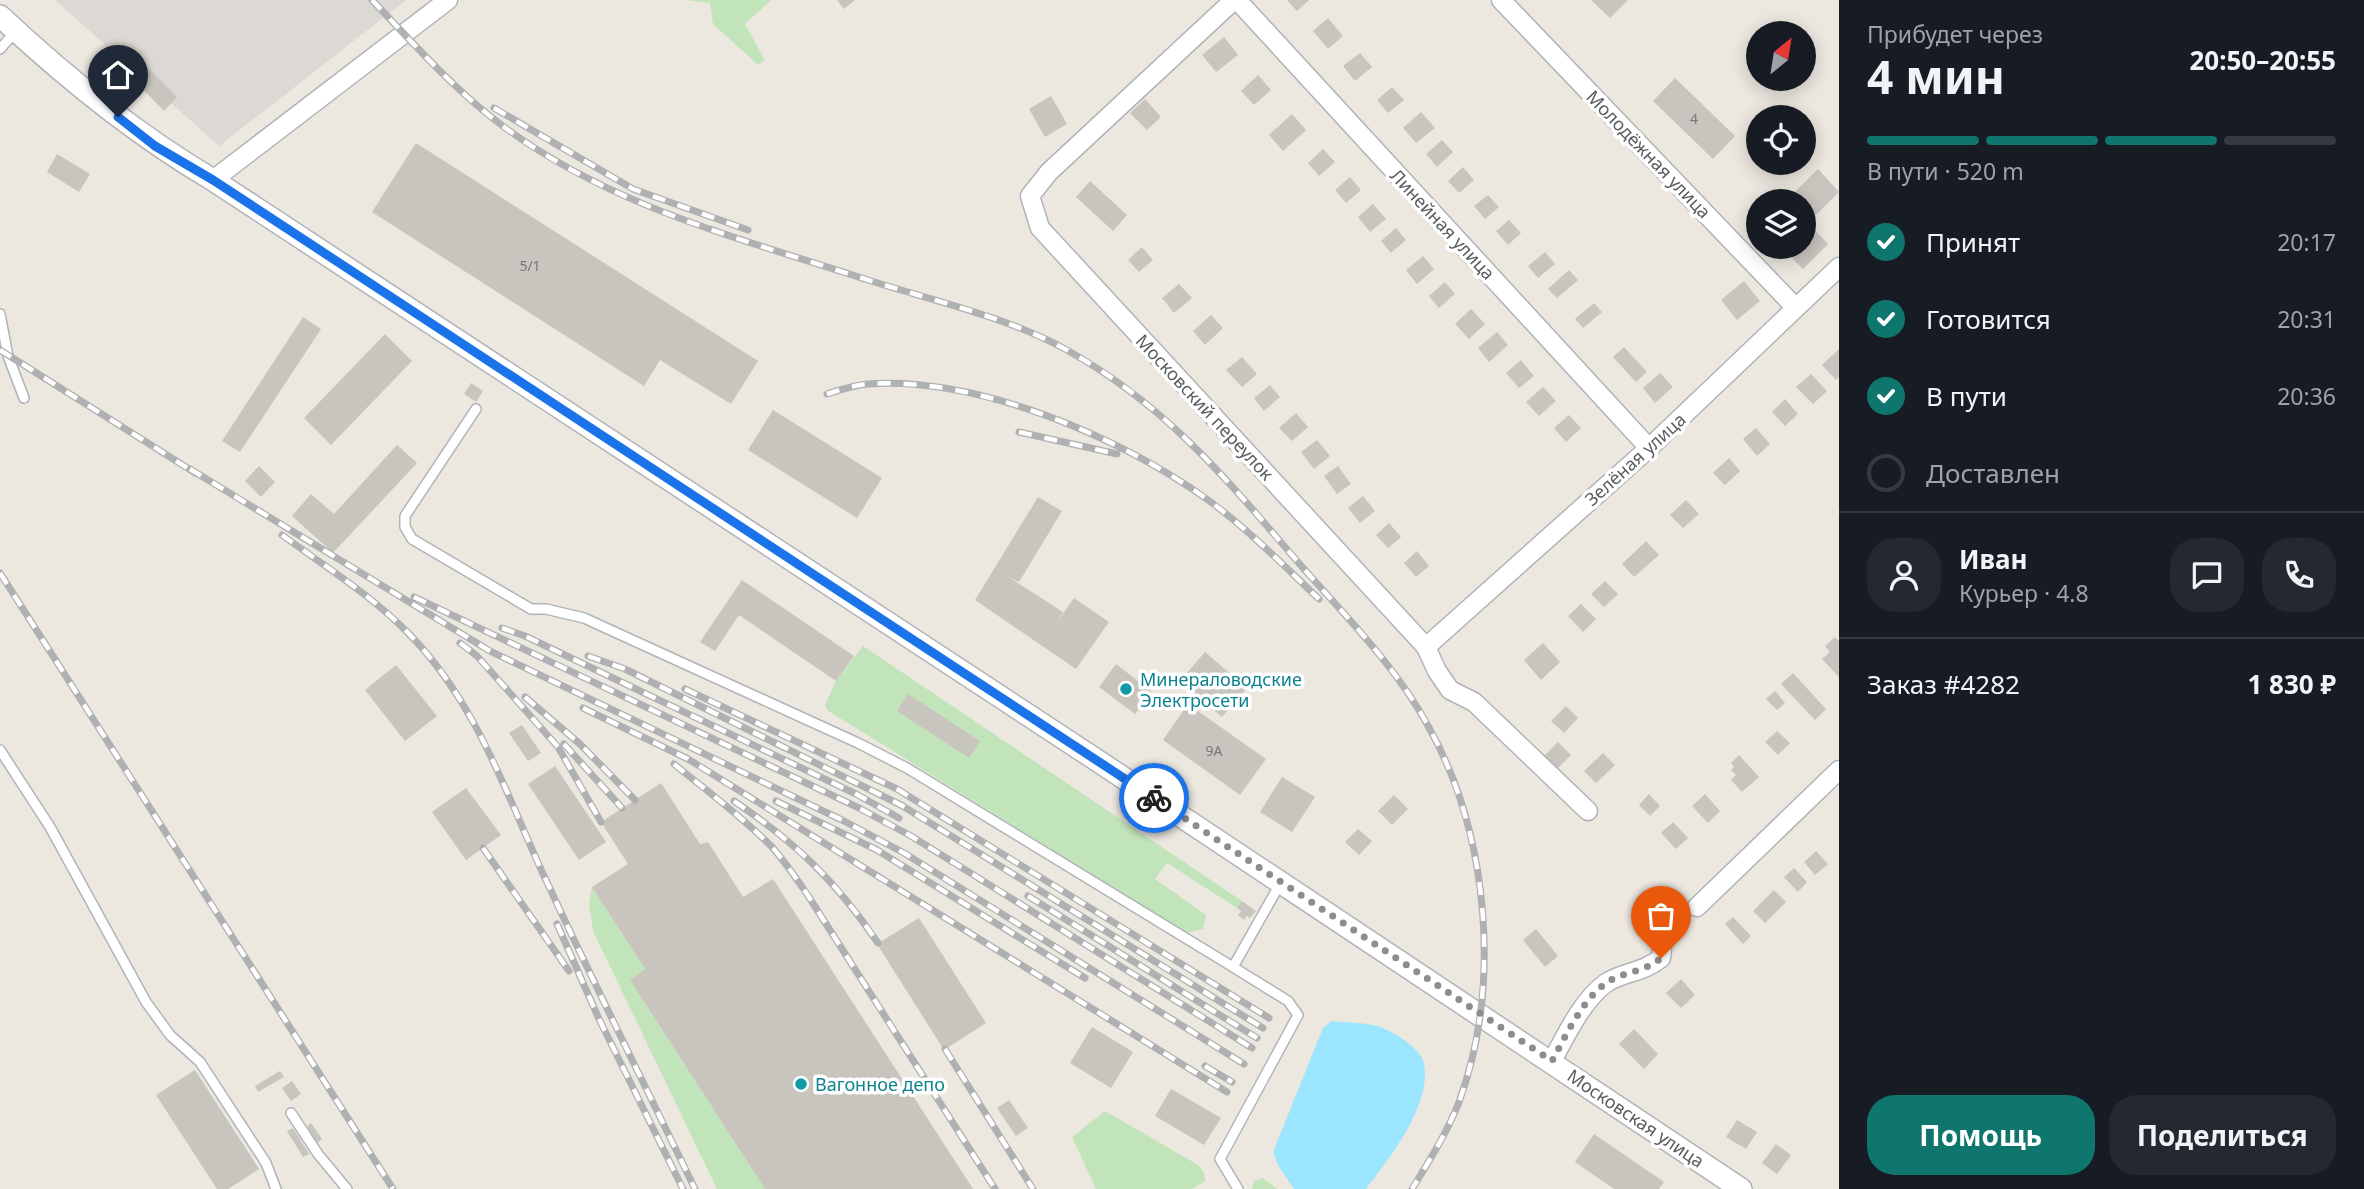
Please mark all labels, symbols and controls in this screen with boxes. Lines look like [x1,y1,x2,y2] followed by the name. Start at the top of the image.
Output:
[1867,18,2043,50] text: Прибудет через
[1746,21,1816,91] north arrow
[1746,21,1816,259] map controls
[2189,42,2336,78] text: 20:50–20:55
[88,45,148,117] pin
[1867,45,2005,107] text: 4 мин
[99,56,137,94] icon: home
[1582,85,1716,223] street label: Молодёжная улица
[1746,105,1816,175] button: locate
[1690,109,1698,128] house number: 4
[1867,155,2024,187] text: В пути · 520 m
[1385,164,1501,284] street label: Линейная улица
[1746,189,1816,259] button: layers
[1867,223,1905,261] icon: check
[1926,224,2020,260] text: Принят
[2277,226,2336,258] text: 20:17
[519,256,541,275] house number: 5/1
[1867,300,1905,338] icon: check
[1926,301,2051,337] text: Готовится
[2277,303,2336,335] text: 20:31
[1131,329,1279,486] street label: Московский переулок
[1867,377,1905,415] icon: check
[1926,378,2007,414] text: В пути
[2277,380,2336,412] text: 20:36
[1579,407,1691,511] street label: Зелёная улица
[1926,455,2060,491] text: Доставлен
[1867,538,1941,612] button: person
[2170,538,2244,612] button: chat
[2262,538,2336,612] button: phone
[1959,541,2028,577] text: Иван
[1959,577,2089,609] text: Курьер · 4.8
[1867,666,2020,702] text: Заказ #4282
[2247,666,2336,702] text: 1 830 ₽
[1140,667,1302,712] place label: Минераловодские Электросети
[1118,681,1134,697] marker: Минераловодские Электросети
[1206,741,1223,760] house number: 9А
[1119,763,1189,833] courier
[1135,779,1173,817] icon: bike
[1631,886,1691,958] pin
[1642,897,1680,935] icon: bag
[1563,1063,1709,1173] street label: Московская улица
[815,1072,945,1096] place label: Вагонное депо
[793,1076,809,1092] marker: Вагонное депо
[1867,1095,2095,1175] button: Помощь
[2109,1095,2336,1175] button: Поделиться

